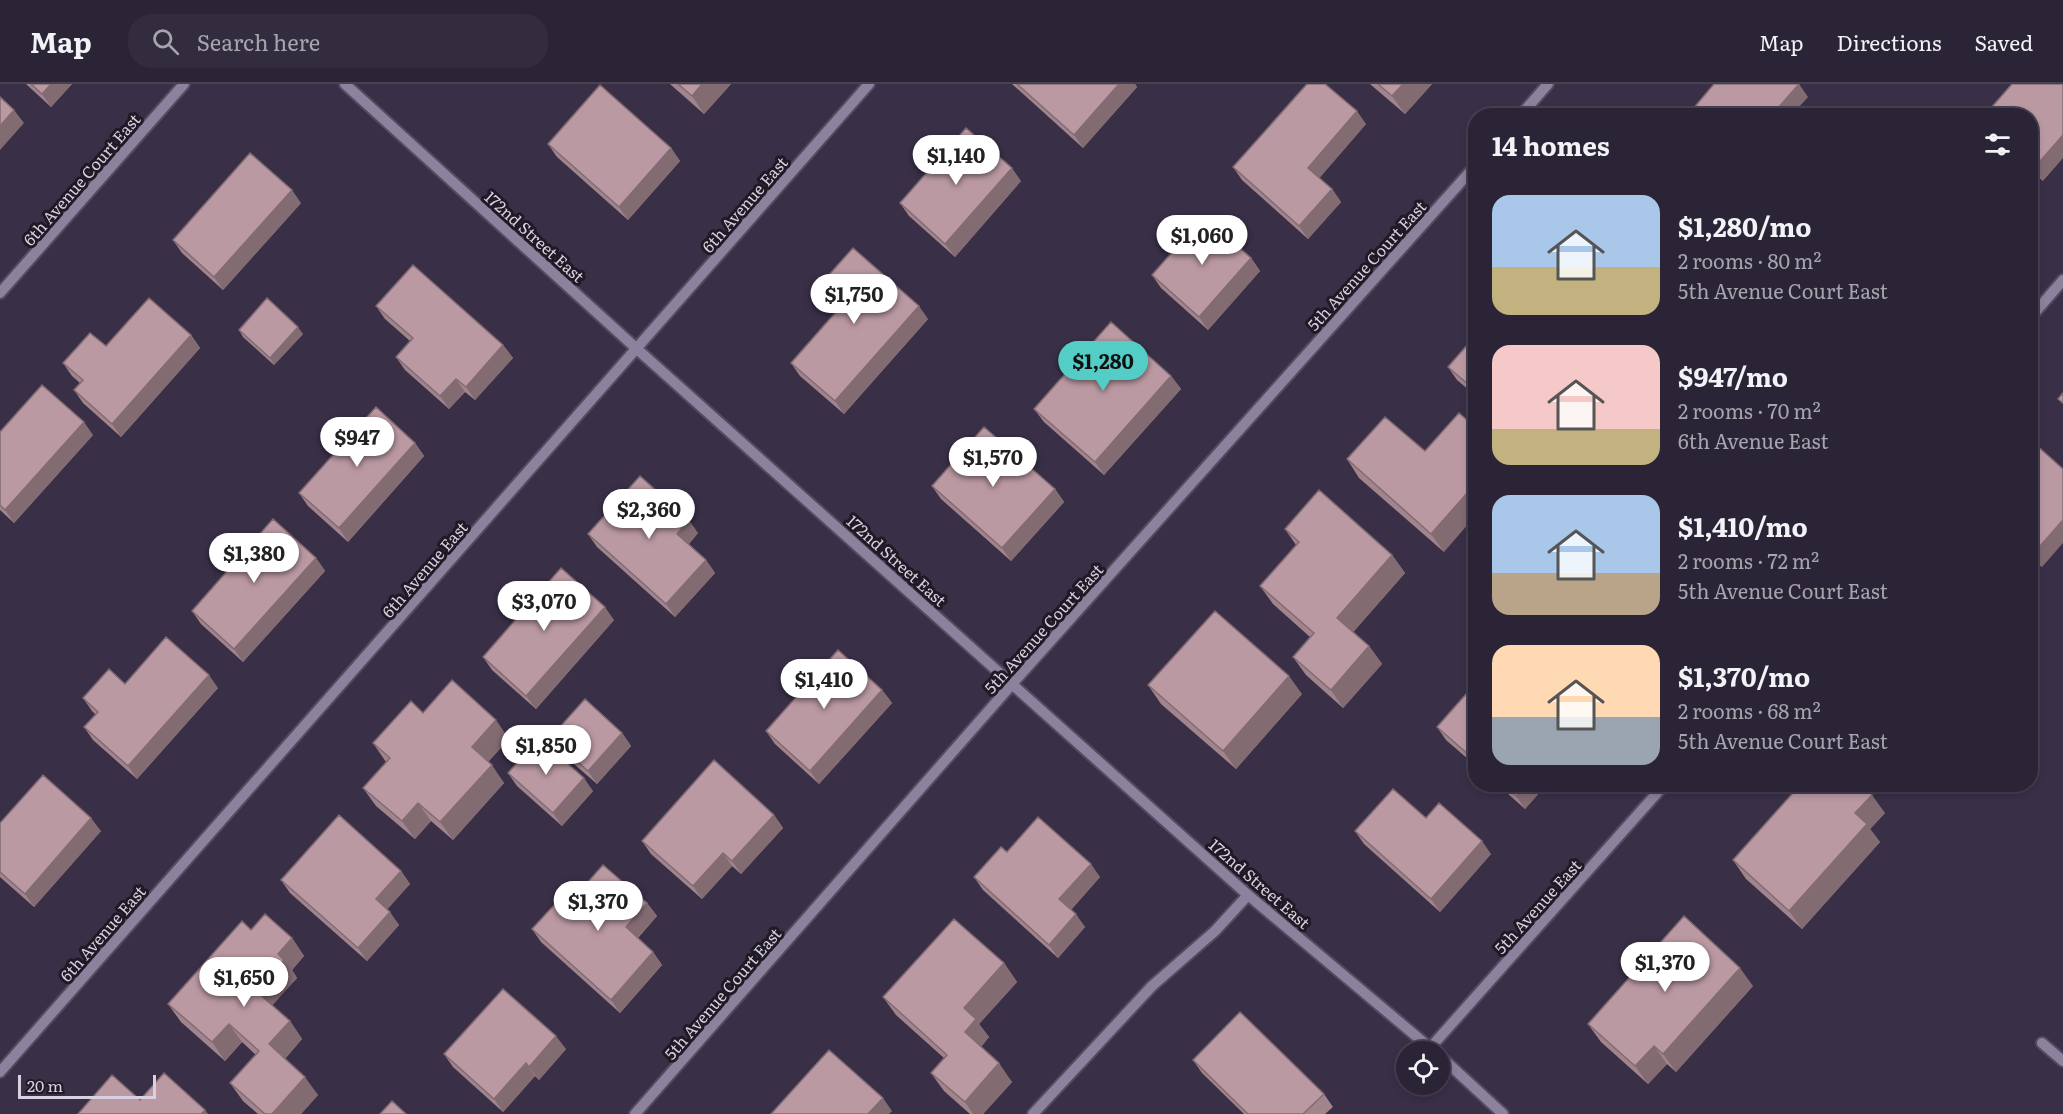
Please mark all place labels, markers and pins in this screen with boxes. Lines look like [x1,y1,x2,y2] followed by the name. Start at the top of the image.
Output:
[907,135,1005,186] pin: $1,140
[1153,215,1251,266] pin: $1,060
[805,274,903,325] pin: $1,750
[1054,341,1152,392] pin: $1,280
[321,417,393,468] pin: $947
[944,437,1042,488] pin: $1,570
[600,489,698,540] pin: $2,360
[205,533,303,584] pin: $1,380
[495,581,593,632] pin: $3,070
[775,659,873,710] pin: $1,410
[497,725,595,776] pin: $1,850
[549,881,647,932] pin: $1,370
[1616,942,1714,993] pin: $1,370
[195,957,293,1008] pin: $1,650

